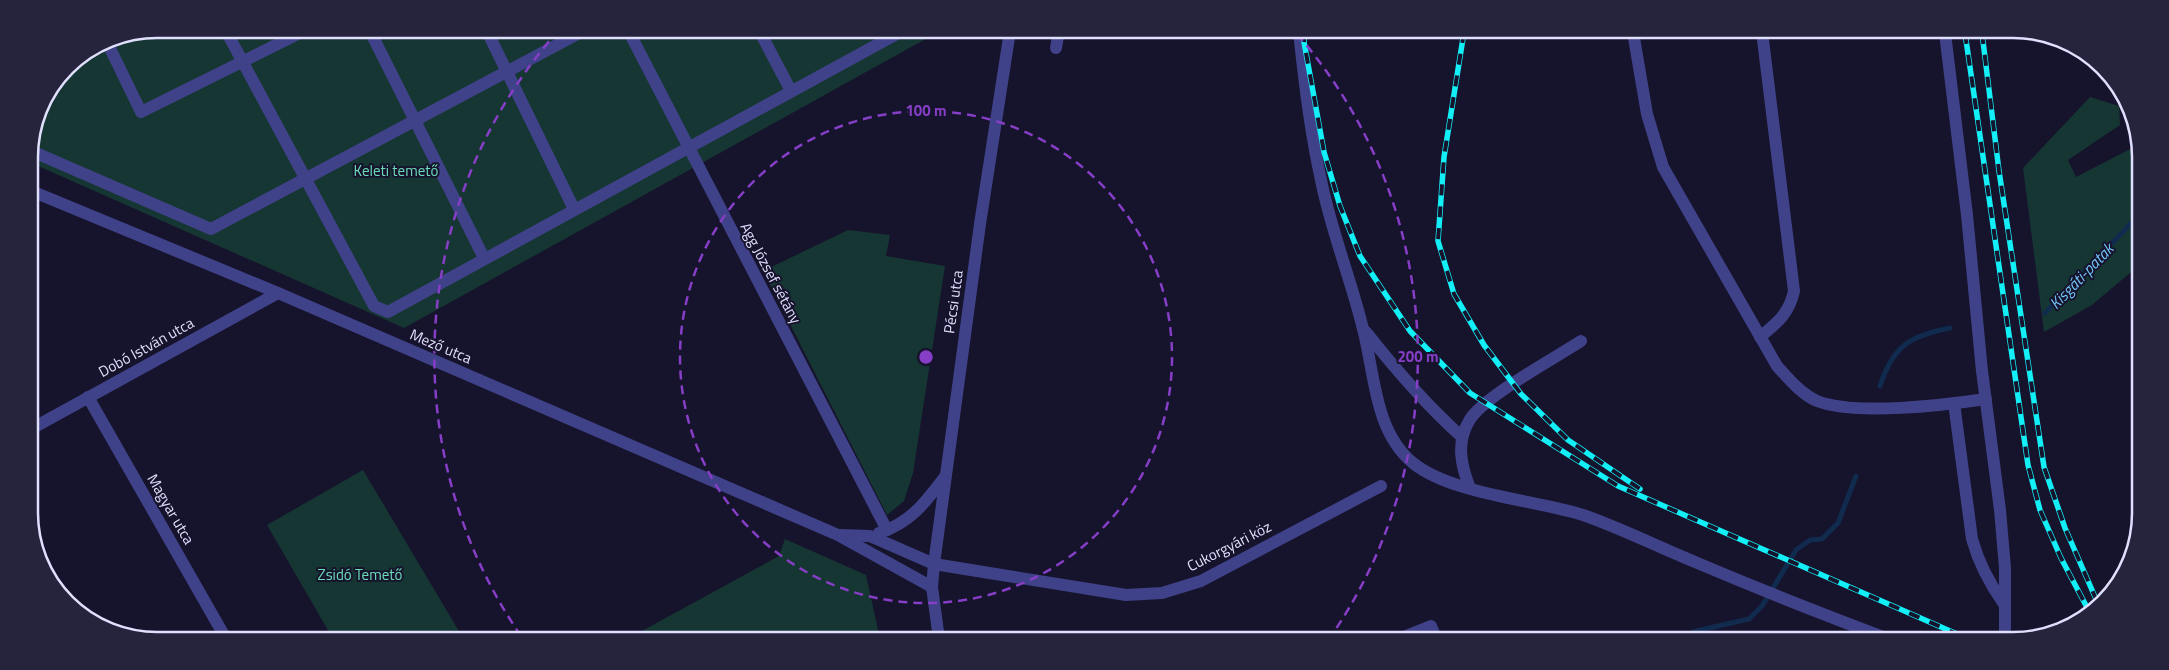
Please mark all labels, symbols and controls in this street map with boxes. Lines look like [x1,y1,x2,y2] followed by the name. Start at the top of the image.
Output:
[905,99,947,122] text: 100 m
[354,159,438,182] park label: Keleti temető
[735,218,807,328] street label: Agg József sétány
[2043,236,2120,315] water label: Kisgáti-patak
[937,268,969,335] street label: Pécsi utca
[94,311,198,383] street label: Dobó István utca
[406,323,476,370] street label: Mező utca
[1397,345,1439,368] text: 200 m
[917,348,935,366] centre of rings
[141,469,201,549] street label: Magyar utca
[1183,515,1275,577] street label: Cukorgyári köz
[318,563,402,586] park label: Zsidó Temető

